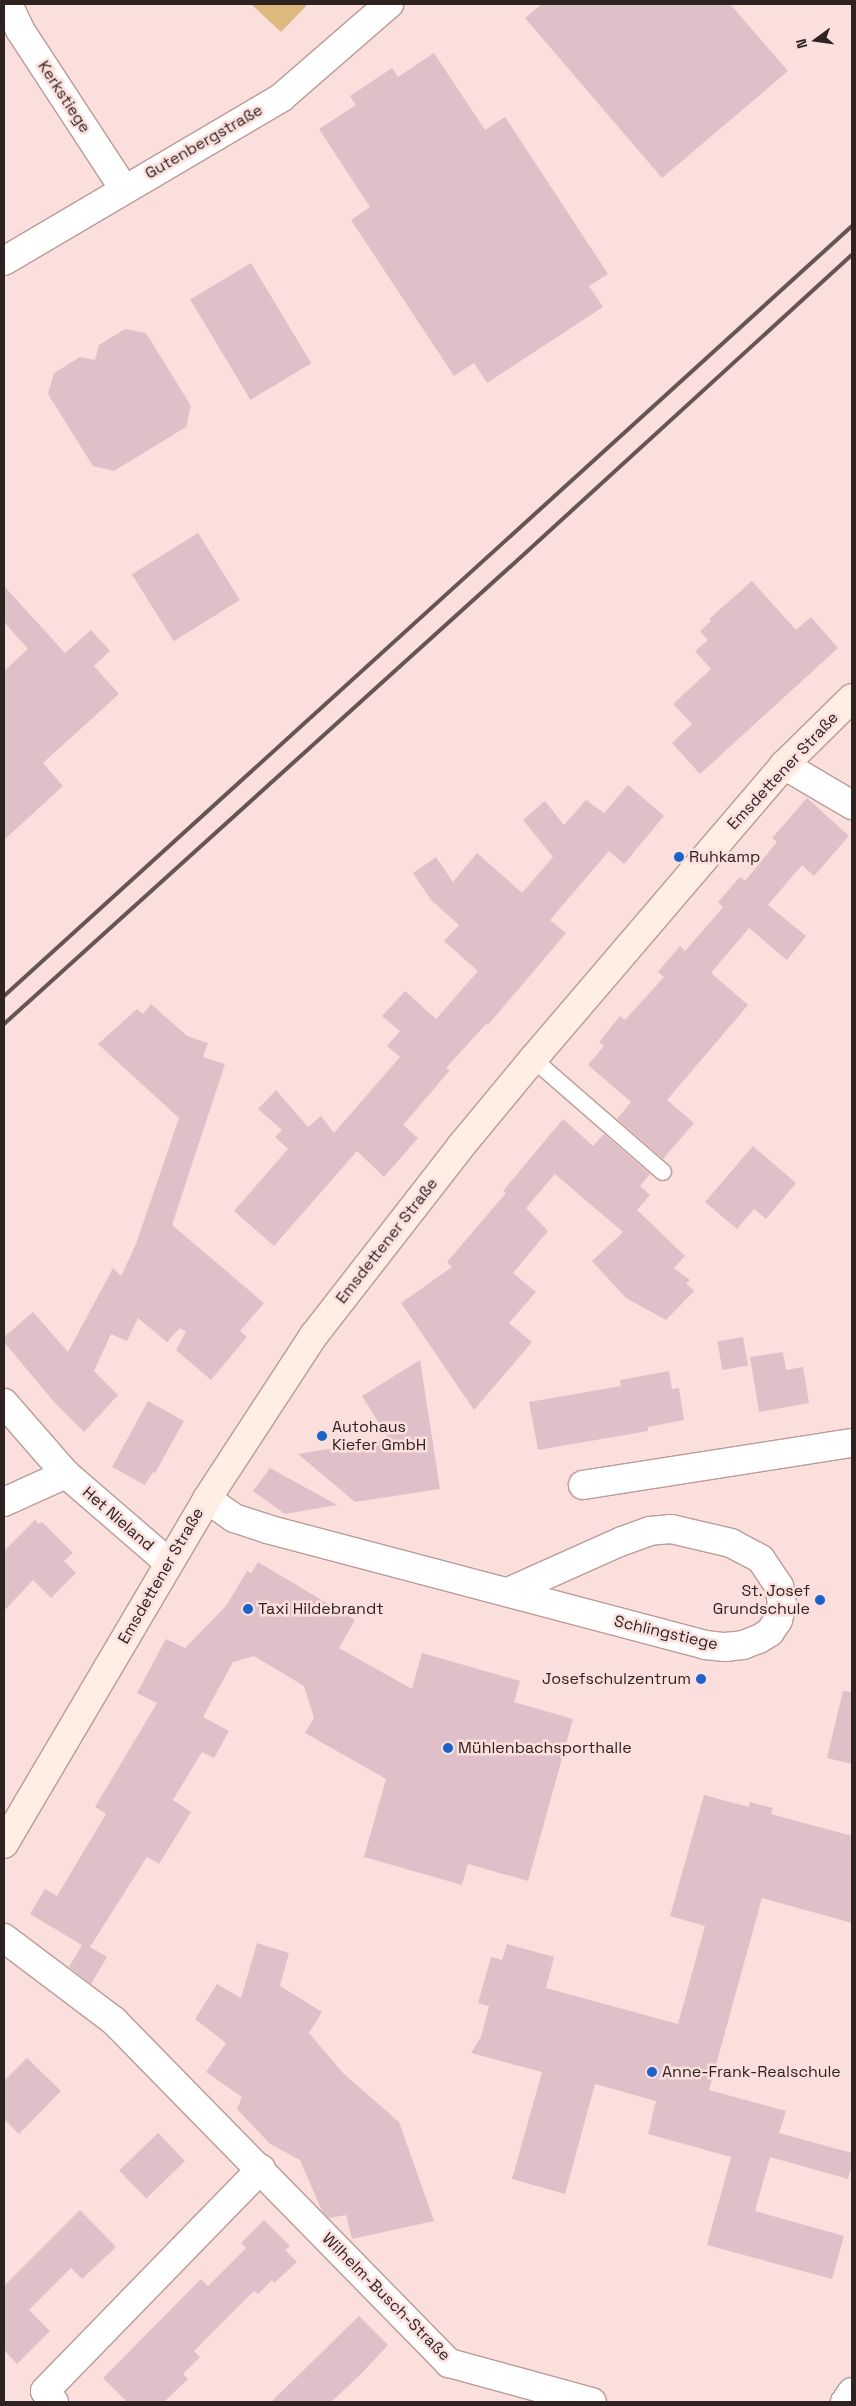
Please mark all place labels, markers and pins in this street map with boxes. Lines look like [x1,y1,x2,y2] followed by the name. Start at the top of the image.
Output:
[689,847,760,867] place label: Ruhkamp
[673,851,685,863] marker: Ruhkamp
[332,1417,426,1455] place label: Autohaus Kiefer GmbH
[316,1430,328,1442] marker: Autohaus Kiefer GmbH
[713,1581,810,1619] place label: St. Josef Grundschule
[814,1594,826,1606] marker: St. Josef Grundschule
[258,1599,384,1619] place label: Taxi Hildebrandt
[242,1603,254,1615] marker: Taxi Hildebrandt
[542,1669,691,1689] place label: Josefschulzentrum
[695,1673,707,1685] marker: Josefschulzentrum
[458,1738,632,1758] place label: Mühlenbachsporthalle
[442,1742,454,1754] marker: Mühlenbachsporthalle
[662,2062,841,2082] place label: Anne-Frank-Realschule
[646,2066,658,2078] marker: Anne-Frank-Realschule

